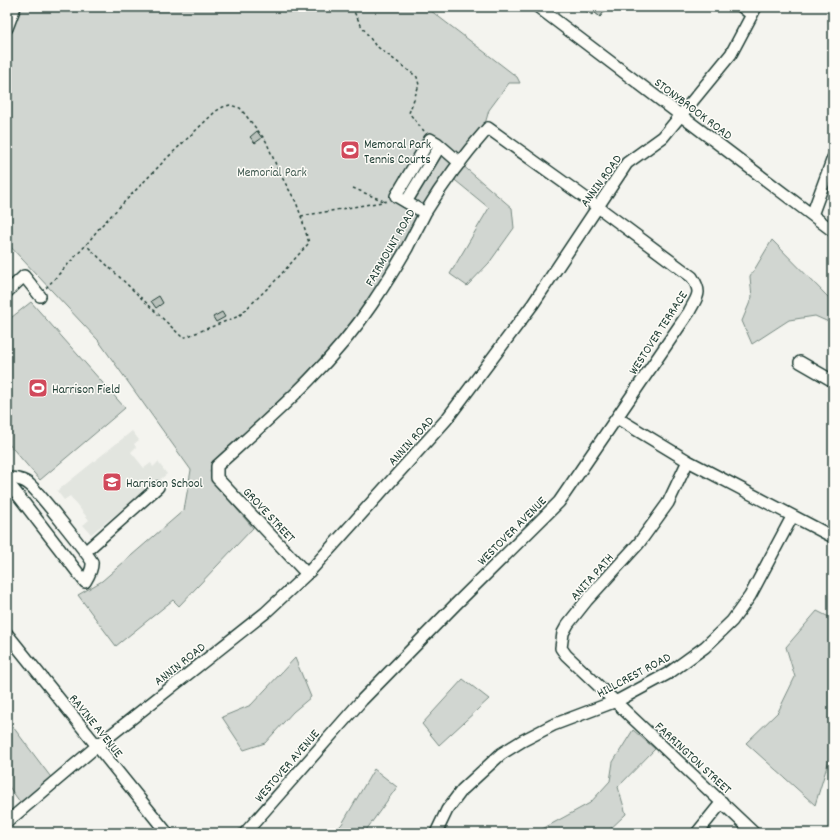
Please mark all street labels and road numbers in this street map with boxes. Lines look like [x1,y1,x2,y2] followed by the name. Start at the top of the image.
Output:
[649,74,736,146] street label: STONYBROOK ROAD
[576,151,628,212] street label: ANNIN ROAD
[361,206,421,291] street label: FAIRMOUNT ROAD
[625,288,693,379] street label: WESTOVER TERRACE
[384,412,440,471] street label: ANNIN ROAD
[237,484,299,548] street label: GROVE STREET
[474,493,552,571] street label: WESTOVER AVENUE
[566,550,619,605] street label: ANITA PATH
[151,639,211,691] street label: ANNIN ROAD
[594,649,675,704] street label: HILLCREST ROAD
[63,691,127,762] street label: RAVINE AVENUE
[650,718,735,800] street label: FARRINGTON STREET
[251,726,325,807] street label: WESTOVER AVENUE

